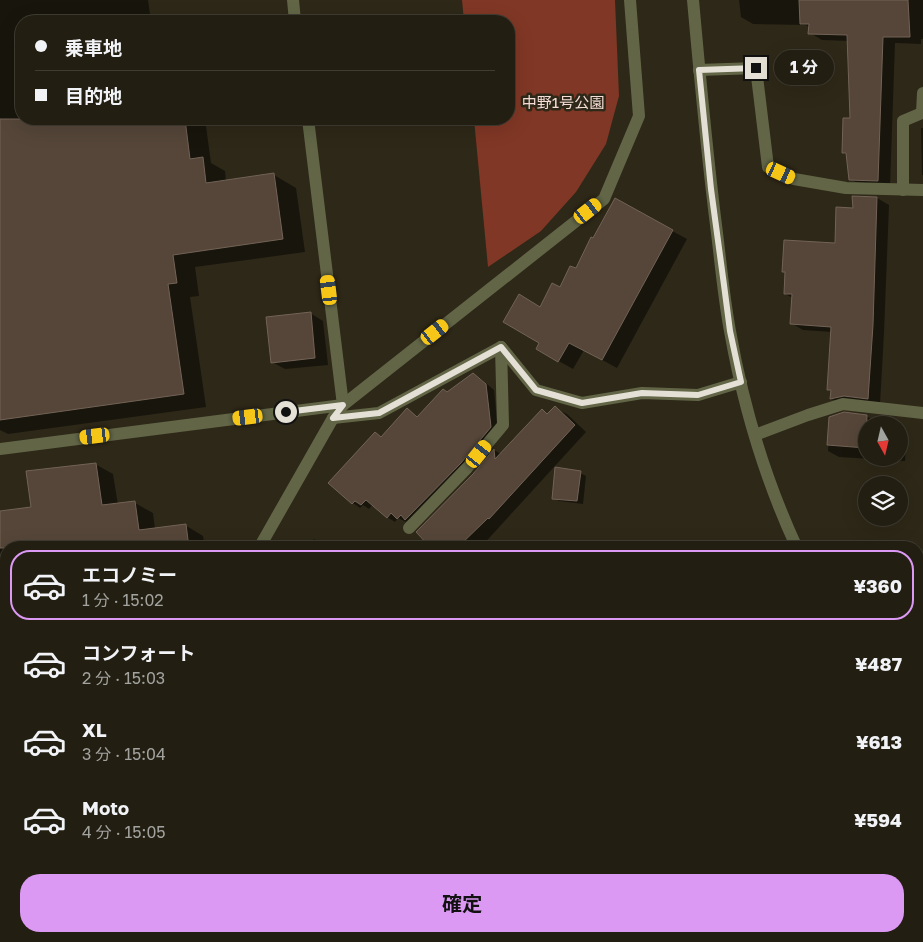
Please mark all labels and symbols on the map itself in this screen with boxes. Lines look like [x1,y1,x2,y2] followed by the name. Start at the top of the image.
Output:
[774,50,834,86] callout: 1 分
[745,57,767,79] route end
[522,93,604,111] park label: 中野1号公園
[764,160,797,186] car
[571,196,604,226] car
[319,274,338,306] car
[418,317,451,347] car
[275,401,297,423] route start
[232,408,263,426] car
[858,416,908,466] north arrow
[79,427,110,445] car
[463,438,494,470] car

